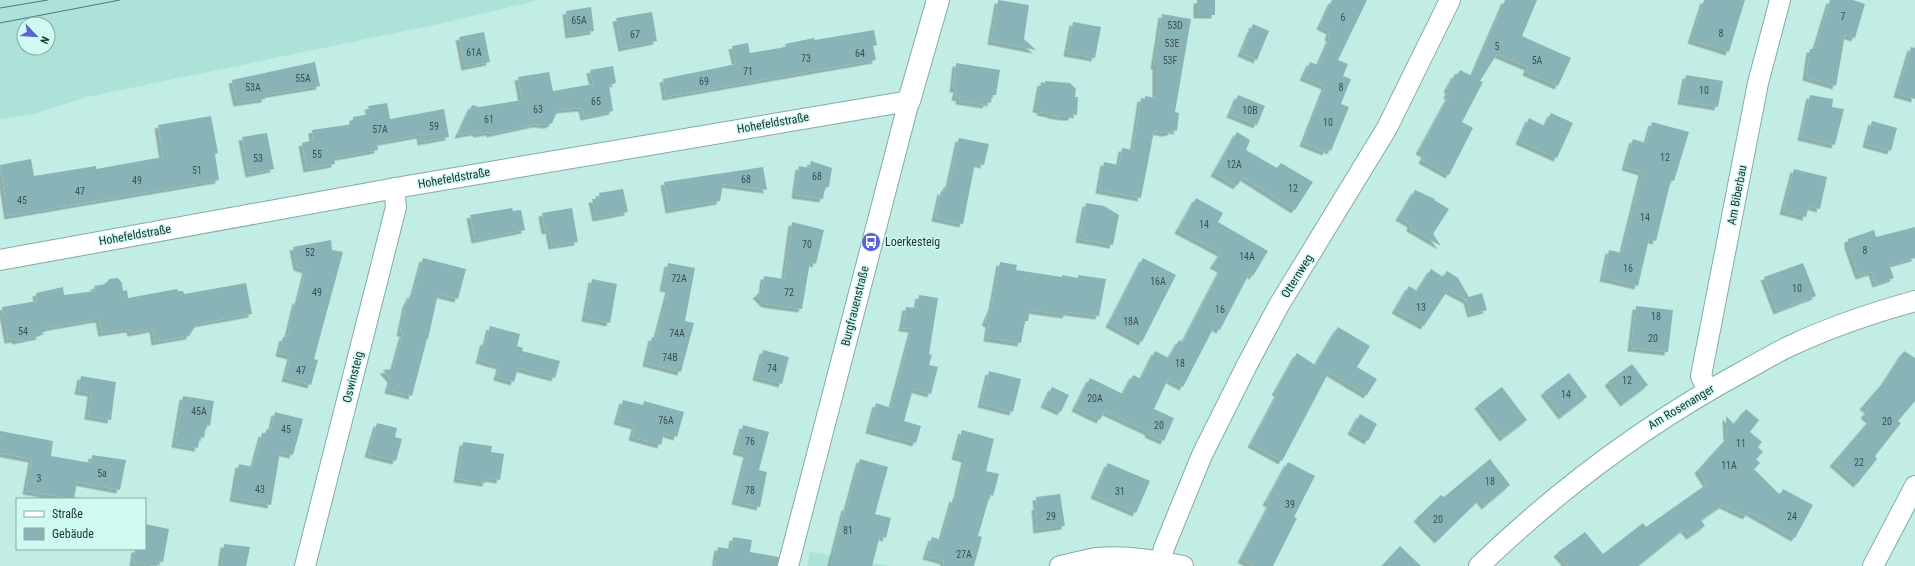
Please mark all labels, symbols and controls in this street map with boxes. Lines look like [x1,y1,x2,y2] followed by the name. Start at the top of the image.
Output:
[1841,11,1846,22] house number: 7
[1341,12,1346,23] house number: 6
[571,15,587,26] house number: 65A
[16,16,56,56] north arrow
[1167,20,1183,31] house number: 53D
[1719,28,1724,39] house number: 8
[630,29,640,40] house number: 67
[37,34,52,46] text: N
[1165,38,1179,49] house number: 53E
[1495,41,1500,52] house number: 5
[466,47,482,58] house number: 61A
[855,48,865,59] house number: 64
[801,53,811,64] house number: 73
[1163,55,1178,66] house number: 53F
[1532,55,1543,66] house number: 5A
[743,66,753,77] house number: 71
[295,73,311,84] house number: 55A
[699,76,709,87] house number: 69
[245,82,261,93] house number: 53A
[1339,82,1344,93] house number: 8
[1699,85,1709,96] house number: 10
[591,96,601,107] house number: 65
[533,104,543,115] house number: 63
[1242,105,1258,116] house number: 10B
[736,110,811,136] street label: Hohefeldstraße
[484,114,494,125] house number: 61
[1323,117,1333,128] house number: 10
[429,121,439,132] house number: 59
[372,124,388,135] house number: 57A
[312,149,322,160] house number: 55
[1660,152,1670,163] house number: 12
[253,153,263,164] house number: 53
[1226,159,1242,170] house number: 12A
[1724,164,1750,226] street label: Am Biberbau
[192,165,202,176] house number: 51
[417,165,492,191] street label: Hohefeldstraße
[812,171,822,182] house number: 68
[741,174,751,185] house number: 68
[132,175,142,186] house number: 49
[1288,183,1298,194] house number: 12
[75,186,85,197] house number: 47
[17,195,27,206] house number: 45
[1640,212,1650,223] house number: 14
[1199,219,1209,230] house number: 14
[98,222,173,248] street label: Hohefeldstraße
[860,231,882,253] bus stop icon: Loerkesteig
[885,235,940,249] place label: Loerkesteig
[802,239,812,250] house number: 70
[1863,245,1868,256] house number: 8
[305,247,315,258] house number: 52
[1239,251,1255,262] house number: 14A
[1278,252,1316,300] street label: Otternweg
[1623,263,1633,274] house number: 16
[838,264,872,348] street label: Burgfrauenstraße
[671,273,687,284] house number: 72A
[1150,276,1166,287] house number: 16A
[1792,283,1802,294] house number: 10
[312,287,322,298] house number: 49
[784,287,794,298] house number: 72
[1416,302,1426,313] house number: 13
[1215,304,1225,315] house number: 16
[1651,311,1661,322] house number: 18
[1123,316,1139,327] house number: 18A
[18,326,28,337] house number: 54
[669,328,685,339] house number: 74A
[1648,333,1658,344] house number: 20
[340,350,366,404] street label: Oswinsteig
[662,352,678,363] house number: 74B
[1175,358,1185,369] house number: 18
[767,363,777,374] house number: 74
[296,365,306,376] house number: 47
[1622,375,1632,386] house number: 12
[1645,382,1717,432] street label: Am Rosenanger
[1561,389,1571,400] house number: 14
[1087,393,1103,404] house number: 20A
[191,406,207,417] house number: 45A
[658,415,674,426] house number: 76A
[1882,416,1892,427] house number: 20
[1154,420,1164,431] house number: 20
[281,424,291,435] house number: 45
[745,436,755,447] house number: 76
[1736,438,1746,449] house number: 11
[1854,457,1864,468] house number: 22
[1721,460,1737,471] house number: 11A
[97,468,107,479] house number: 5a
[37,473,42,484] house number: 3
[1485,476,1495,487] house number: 18
[255,484,265,495] house number: 43
[745,485,755,496] house number: 78
[1115,486,1125,497] house number: 31
[16,498,146,550] legend
[1285,499,1295,510] house number: 39
[52,507,83,521] text: Straße
[1046,511,1056,522] house number: 29
[1787,511,1797,522] house number: 24
[1433,514,1443,525] house number: 20
[843,525,853,536] house number: 81
[52,527,94,541] text: Gebäude
[956,549,972,560] house number: 27A

